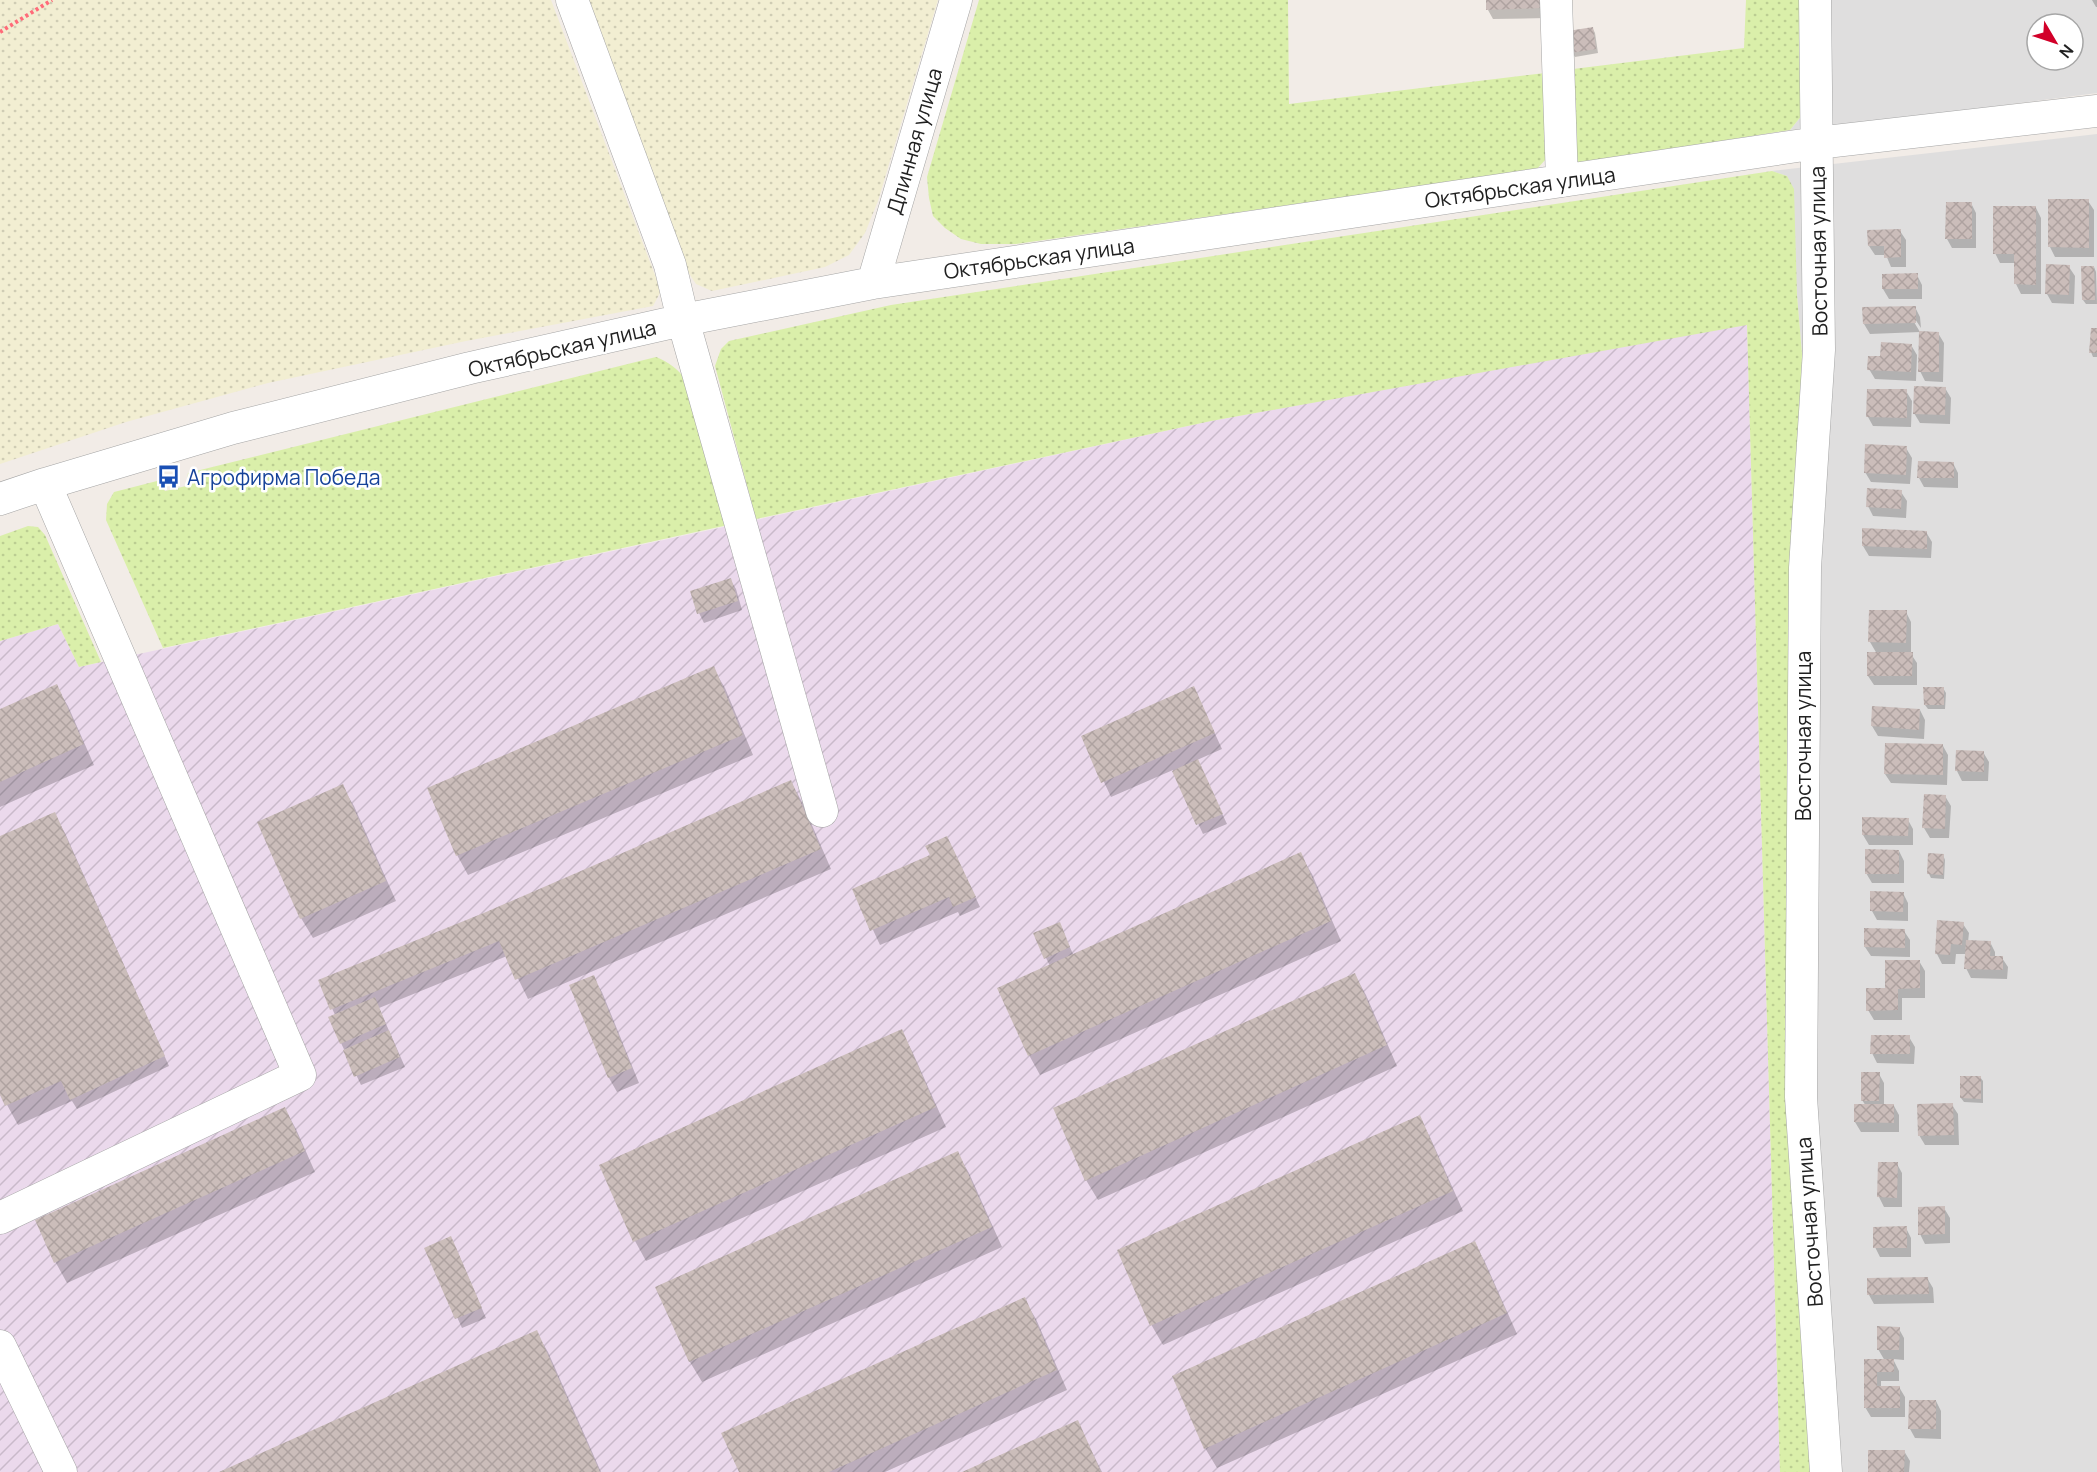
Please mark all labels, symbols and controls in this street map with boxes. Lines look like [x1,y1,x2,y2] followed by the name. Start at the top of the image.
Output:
[2025,12,2085,72] north arrow
[2054,40,2079,63] text: N
[880,64,948,218] street label: Длинная улица
[1423,160,1617,214] street label: Октябрьская улица
[1803,166,1833,336] street label: Восточная улица
[942,231,1136,285] street label: Октябрьская улица
[465,313,659,383] street label: Октябрьская улица
[187,463,381,491] place label: Агрофирма Победа
[156,464,182,490] bus stop icon: Агрофирма Победа
[1789,651,1817,821] street label: Восточная улица
[1789,1136,1829,1308] street label: Восточная улица

